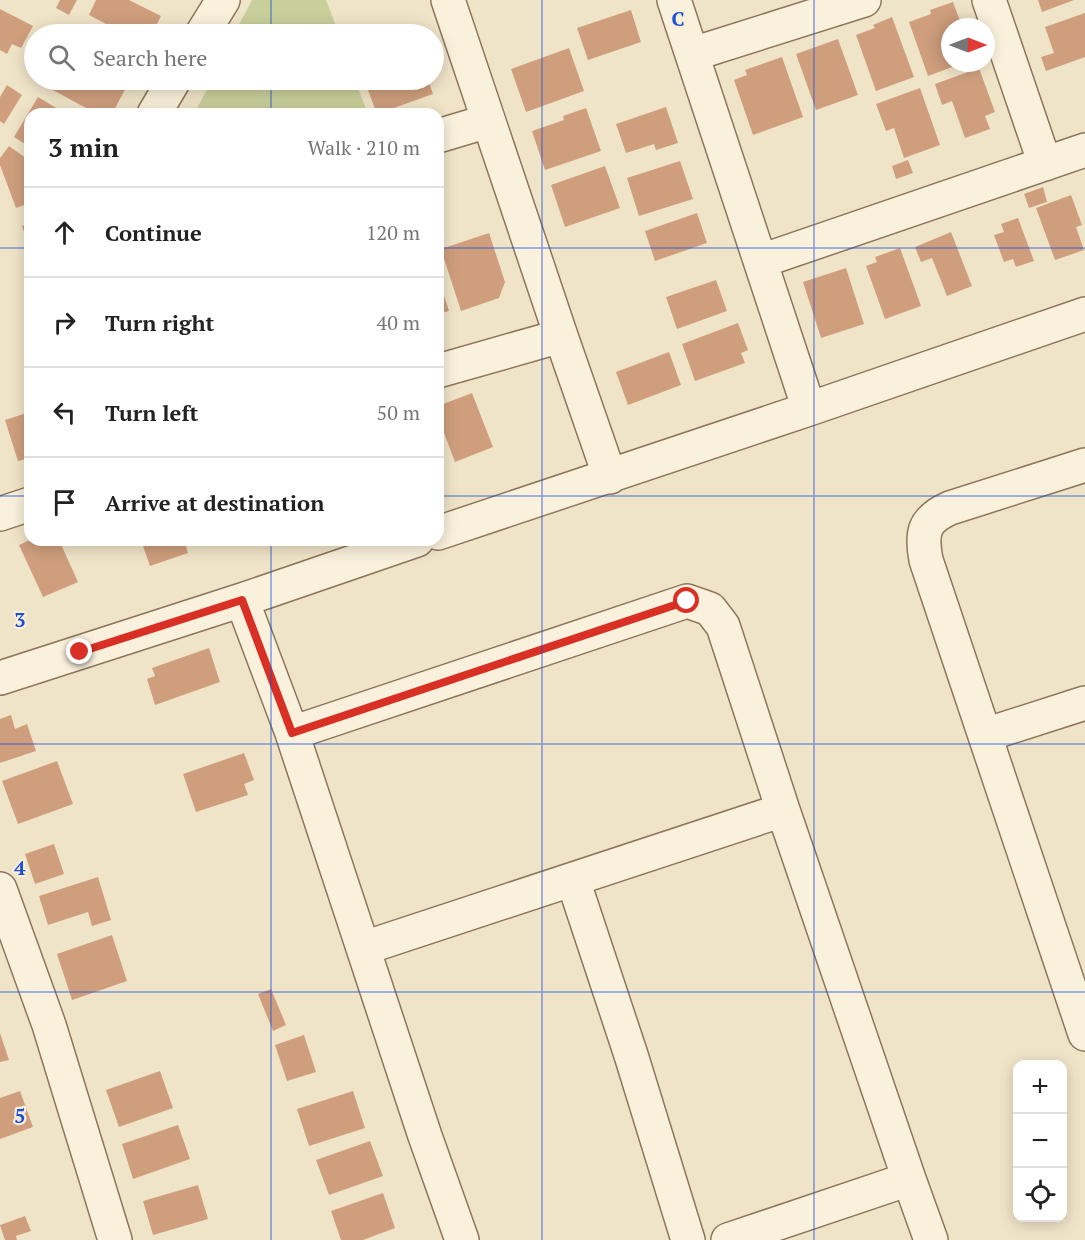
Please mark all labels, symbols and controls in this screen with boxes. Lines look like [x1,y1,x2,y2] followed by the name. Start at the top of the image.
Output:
[671,5,685,32] text: C
[941,18,995,72] north arrow
[24,24,444,90] search box
[45,41,78,74] icon: search
[93,43,207,72] text: Search here
[48,130,119,164] text: 3 min
[308,134,420,161] text: Walk · 210 m
[48,216,81,249] icon: ahead
[105,218,202,247] text: Continue
[366,219,420,246] text: 120 m
[48,306,81,339] icon: right
[105,308,214,337] text: Turn right
[377,309,420,336] text: 40 m
[48,396,81,429] icon: left
[105,398,198,427] text: Turn left
[377,399,420,426] text: 50 m
[48,486,81,519] icon: arrive
[105,488,324,517] text: Arrive at destination
[673,587,699,613] route start
[14,606,26,633] text: 3
[66,638,92,664] route end
[14,854,26,881] text: 4
[1013,1060,1067,1222] map controls
[1013,1060,1067,1114] button: +
[14,1102,26,1129] text: 5
[1013,1114,1067,1168] button: −
[1013,1168,1067,1222] button: locate

